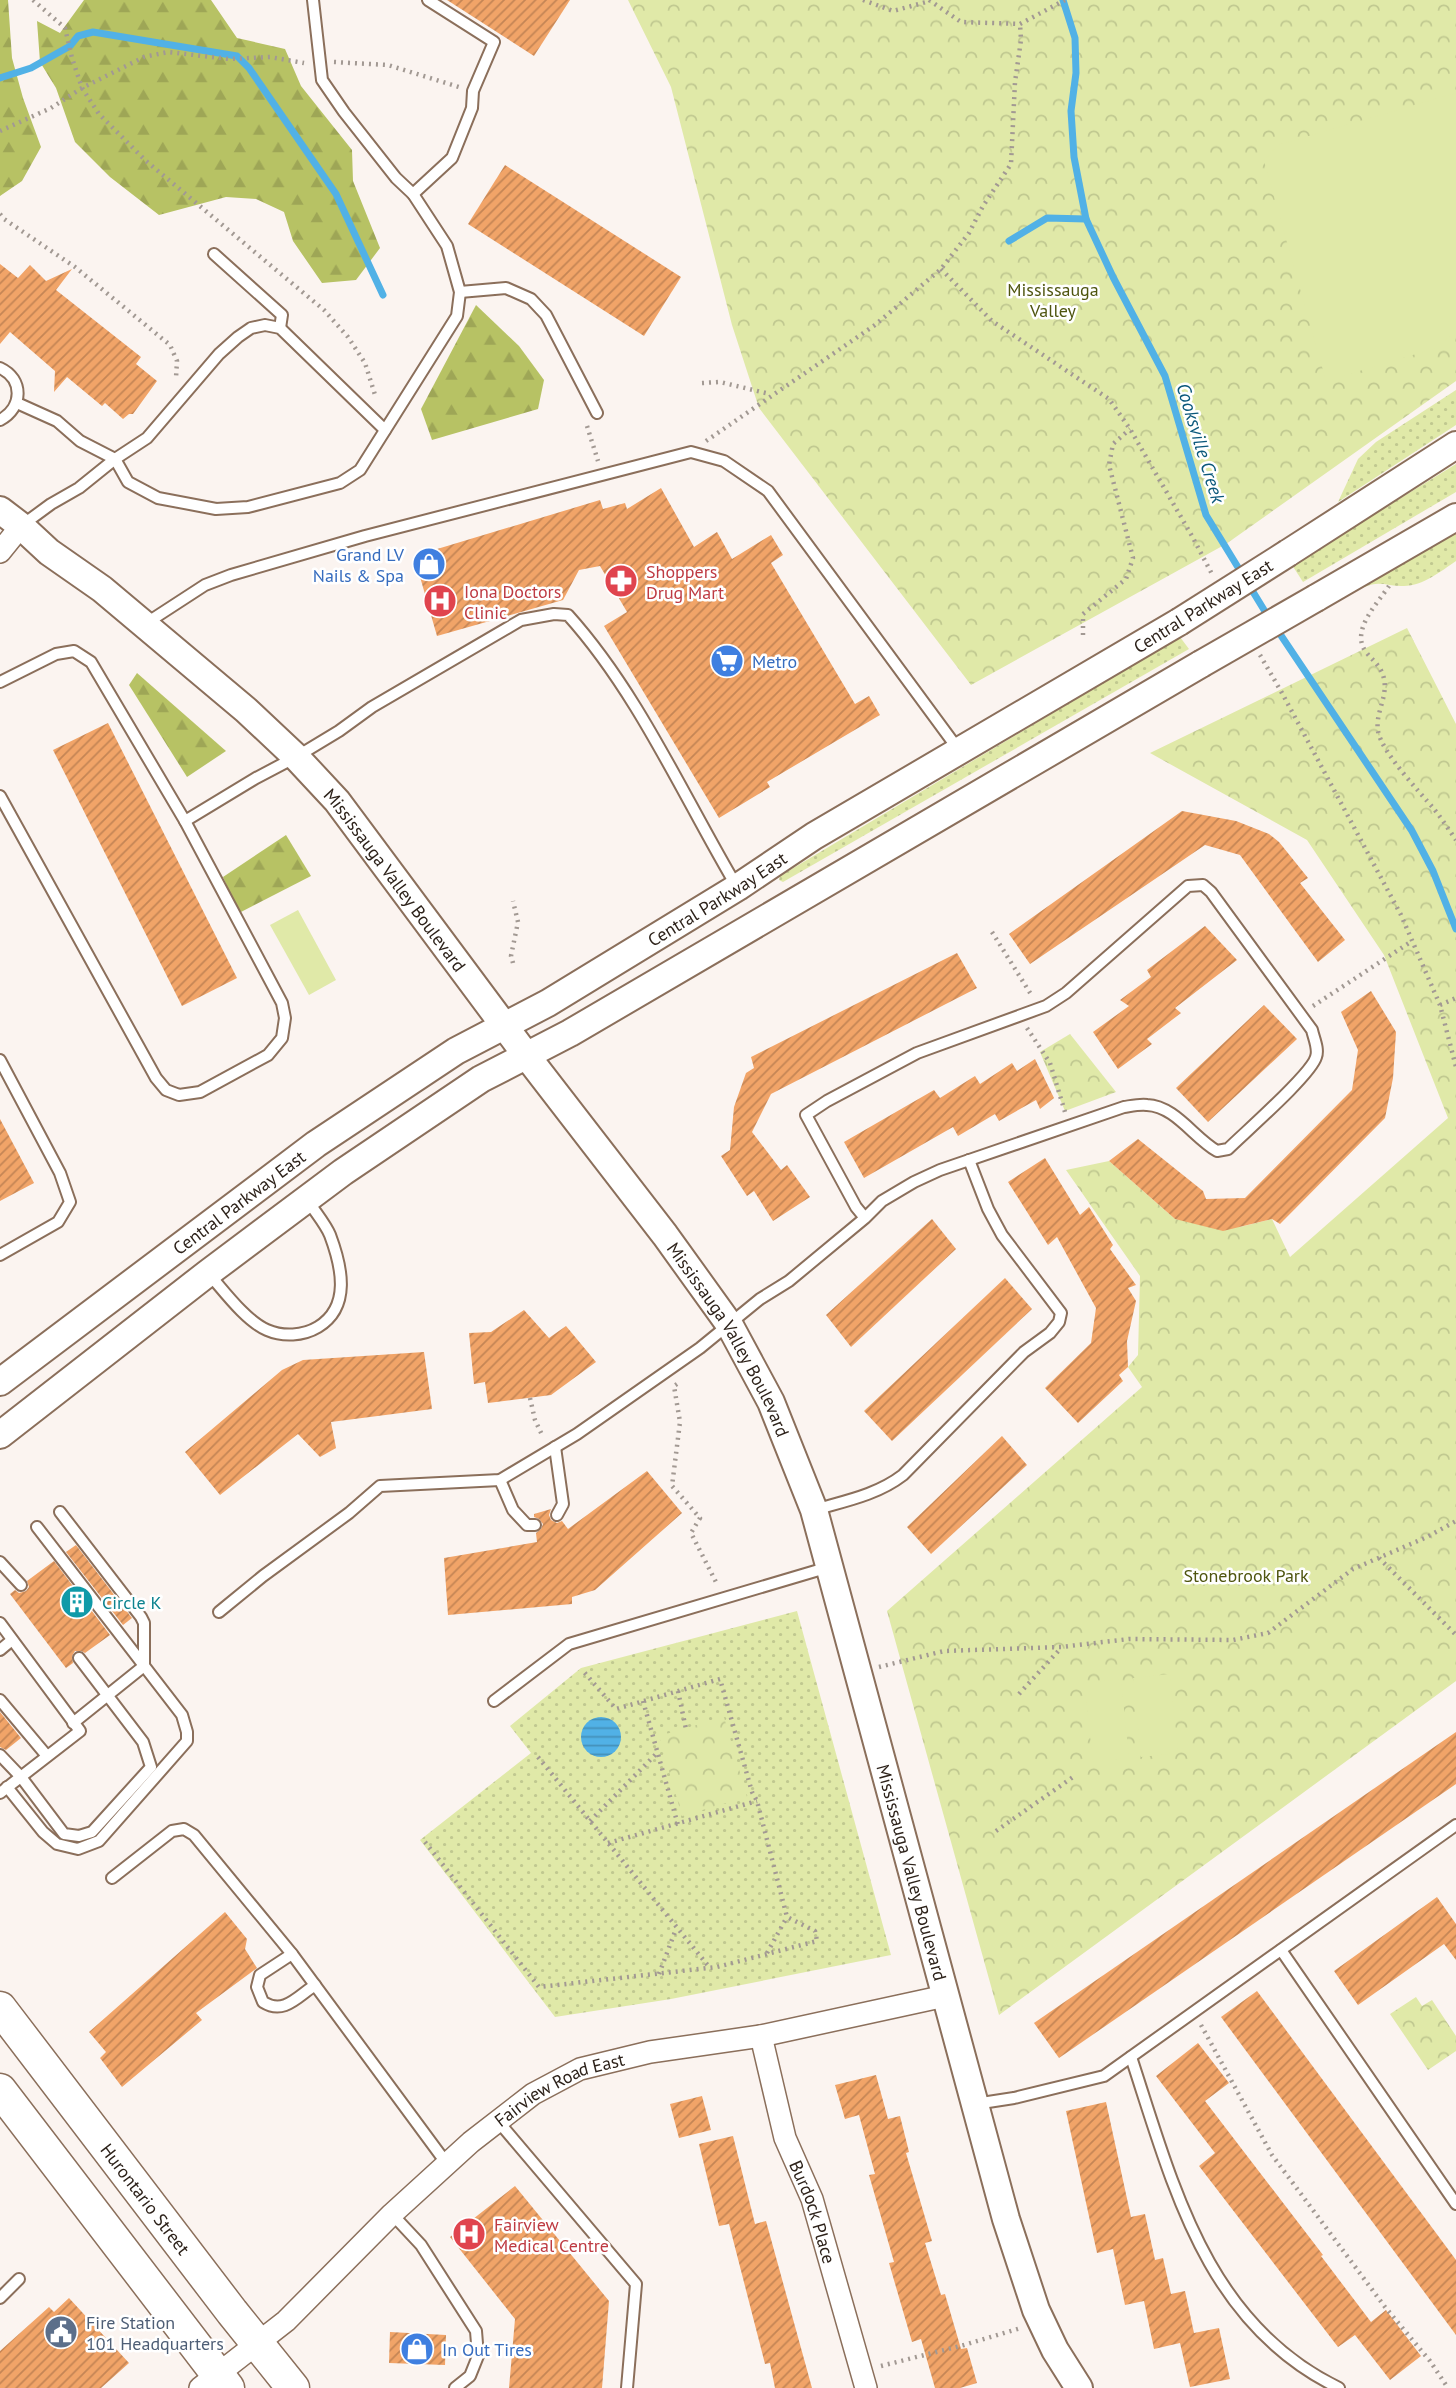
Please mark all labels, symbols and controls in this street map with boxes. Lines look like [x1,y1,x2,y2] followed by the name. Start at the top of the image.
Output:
[1007,278,1099,322] park label: Mississauga Valley
[1171,380,1231,507] water label: Cooksville Creek
[313,543,405,587] place label: Grand LV Nails & Spa
[410,545,448,583] shop icon: Grand LV Nails & Spa
[1129,554,1277,658] street label: Central Parkway East
[646,560,724,604] place label: Shoppers Drug Mart
[602,562,640,600] pharmacy icon: Shoppers Drug Mart
[464,580,561,624] place label: Iona Doctors Clinic
[421,582,459,620] hospital icon: Iona Doctors Clinic
[708,642,746,680] supermarket icon: Metro
[752,650,797,673] place label: Metro
[319,783,471,976] street label: Mississauga Valley Boulevard
[643,846,791,951] street label: Central Parkway East
[168,1145,310,1259] street label: Central Parkway East
[662,1237,795,1440] street label: Mississauga Valley Boulevard
[1183,1564,1309,1587] park label: Stonebrook Park
[58,1583,96,1621] building icon: Circle K
[102,1591,162,1614] place label: Circle K
[872,1762,952,1983] street label: Mississauga Valley Boulevard
[489,2047,627,2131] street label: Fairview Road East
[96,2139,195,2259] street label: Hurontario Street
[785,2156,841,2266] street label: Burdock Place
[494,2213,609,2257] place label: Fairview Medical Centre
[450,2215,488,2253] hospital icon: Fairview Medical Centre
[86,2311,224,2355] place label: Fire Station 101 Headquarters
[42,2313,80,2351] public building icon: Fire Station 101 Headquarters
[398,2330,436,2368] shop icon: In Out Tires
[442,2338,532,2361] place label: In Out Tires

